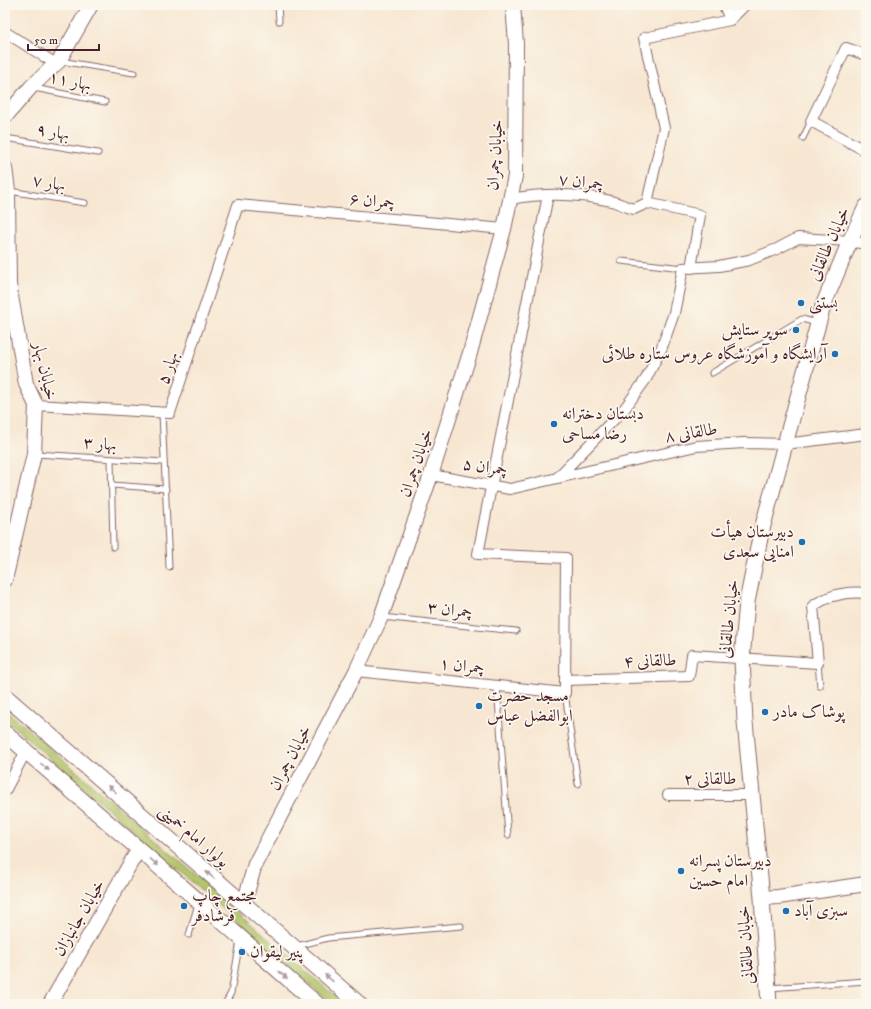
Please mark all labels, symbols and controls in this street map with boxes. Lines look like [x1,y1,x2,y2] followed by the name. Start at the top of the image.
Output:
[28,26,99,52] scale bar
[34,33,58,48] text: 50 m
[47,66,93,96] street label: بهار ۱۱
[35,119,71,145] street label: بهار ۹
[482,119,508,191] street label: خیابان چمران
[557,169,605,195] street label: چمران ۷
[31,170,67,196] street label: بهار ۷
[348,188,396,214] street label: چمران ۶
[803,203,855,285] street label: خیابان طالقانی
[809,292,838,314] place label: بستنی
[796,298,806,308] marker: بستنی
[722,319,788,341] place label: سوپر ستایش
[791,325,801,335] marker: سوپر ستایش
[27,338,62,402] street label: خیابان بهار
[602,342,829,365] place label: آرایشگاه و آموزشگاه عروس ستاره طلائی
[152,349,184,387] street label: بهار ۵
[830,349,840,359] marker: آرایشگاه و آموزشگاه عروس ستاره طلائی
[562,403,644,445] place label: دبستان دخترانه رضا مساحی
[663,418,719,448] street label: طالقانی ۸
[549,419,559,429] marker: دبستان دخترانه رضا مساحی
[394,426,438,500] street label: خیابان چمران
[83,432,117,456] street label: بهار ۳
[461,453,509,481] street label: چمران ۵
[710,519,794,563] place label: دبیرستان هیأت امنایی سعدی
[797,537,807,547] marker: دبیرستان هیأت امنایی سعدی
[714,579,744,659] street label: خیابان طالقانی
[426,597,474,623] street label: چمران ۳
[623,649,677,673] street label: طالقانی ۴
[438,653,486,679] street label: چمران ۱
[487,685,573,727] place label: مسجد حضرت ابوالفضل عباس
[474,701,484,711] marker: مسجد حضرت ابوالفضل عباس
[771,701,845,724] place label: پوشاک مادر
[760,707,770,717] marker: پوشاک مادر
[264,721,316,795] street label: خیابان چمران
[40,763,50,772] one-way arrow
[684,768,736,790] street label: طالقانی ۲
[107,785,117,794] one-way arrow
[152,799,234,875] street label: بولوار امام خمینی
[689,850,772,895] place label: دبیرستان پسرانه امام حسین
[149,857,158,866] one-way arrow
[676,866,686,876] marker: دبیرستان پسرانه امام حسین
[205,870,215,879] one-way arrow
[48,875,110,961] street label: خیابان جانبازان
[190,885,257,927] place label: مجتمع چاپ فرشادفر
[794,900,848,922] place label: سبزی آباد
[179,901,189,911] marker: مجتمع چاپ فرشادفر
[732,905,760,985] street label: خیابان طالقانی
[781,906,791,916] marker: سبزی آباد
[250,941,304,964] place label: پنیر لیقوان
[237,947,247,957] marker: پنیر لیقوان
[278,970,288,980] one-way arrow
[324,974,335,983] one-way arrow

